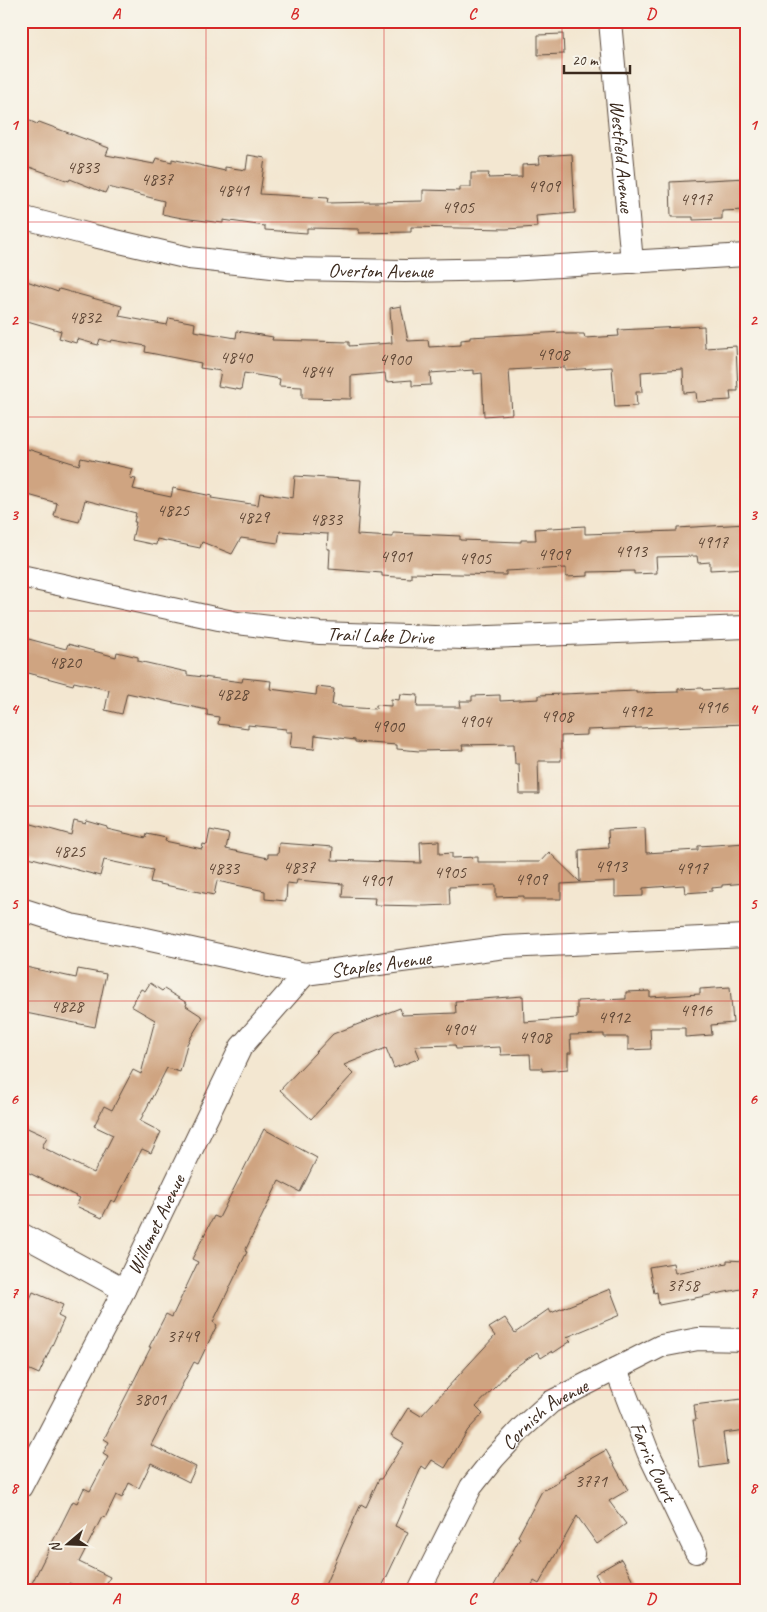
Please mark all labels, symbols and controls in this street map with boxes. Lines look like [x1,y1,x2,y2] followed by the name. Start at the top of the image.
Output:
[112,4,122,24] text: A
[290,4,300,24] text: B
[468,4,478,24] text: C
[646,4,657,24] text: D
[564,42,631,74] scale bar
[572,51,599,70] text: 20 m
[605,99,640,215] street label: Westfield Avenue
[10,115,19,135] text: 1
[749,115,758,135] text: 1
[67,156,101,178] house number: 4833
[141,168,174,190] house number: 4837
[528,175,562,197] house number: 4909
[217,179,250,201] house number: 4841
[680,188,713,210] house number: 4917
[442,196,475,218] house number: 4905
[328,257,434,284] street label: Overton Avenue
[69,306,103,328] house number: 4832
[10,310,19,330] text: 2
[749,310,758,330] text: 2
[537,343,571,365] house number: 4908
[220,346,254,368] house number: 4840
[379,348,413,370] house number: 4900
[300,360,334,382] house number: 4844
[157,499,190,521] house number: 4825
[10,505,19,525] text: 3
[749,505,758,525] text: 3
[237,506,271,528] house number: 4829
[310,508,344,530] house number: 4833
[696,531,729,553] house number: 4917
[615,540,649,562] house number: 4913
[538,543,572,565] house number: 4909
[380,545,413,567] house number: 4901
[459,547,492,569] house number: 4905
[327,621,435,650] street label: Trail Lake Drive
[49,651,83,673] house number: 4820
[216,683,250,705] house number: 4828
[696,696,729,718] house number: 4916
[10,699,19,719] text: 4
[749,699,758,719] text: 4
[620,700,654,722] house number: 4912
[541,705,575,727] house number: 4908
[459,710,493,732] house number: 4904
[372,715,406,737] house number: 4900
[53,840,86,862] house number: 4825
[595,855,629,877] house number: 4913
[283,856,316,878] house number: 4837
[207,857,241,879] house number: 4833
[676,857,709,879] house number: 4917
[434,861,467,883] house number: 4905
[515,868,549,890] house number: 4909
[360,869,393,891] house number: 4901
[11,894,20,914] text: 5
[750,894,759,914] text: 5
[329,944,434,983] street label: Staples Avenue
[51,995,85,1017] house number: 4828
[680,999,713,1021] house number: 4916
[598,1006,632,1028] house number: 4912
[443,1018,477,1040] house number: 4904
[519,1026,553,1048] house number: 4908
[10,1089,19,1109] text: 6
[749,1089,758,1109] text: 6
[121,1169,191,1279] street label: Willomet Avenue
[667,1274,701,1296] house number: 3758
[10,1283,19,1303] text: 7
[749,1283,758,1303] text: 7
[167,1325,201,1347] house number: 3749
[496,1372,593,1455] street label: Cornish Avenue
[134,1388,167,1410] house number: 3801
[625,1418,683,1508] street label: Farris Court
[575,1470,608,1492] house number: 3771
[10,1478,19,1498] text: 8
[749,1478,758,1498] text: 8
[42,1520,92,1570] north arrow
[46,1539,66,1555] text: N
[112,1589,122,1609] text: A
[290,1589,300,1609] text: B
[468,1589,478,1609] text: C
[646,1589,657,1609] text: D

